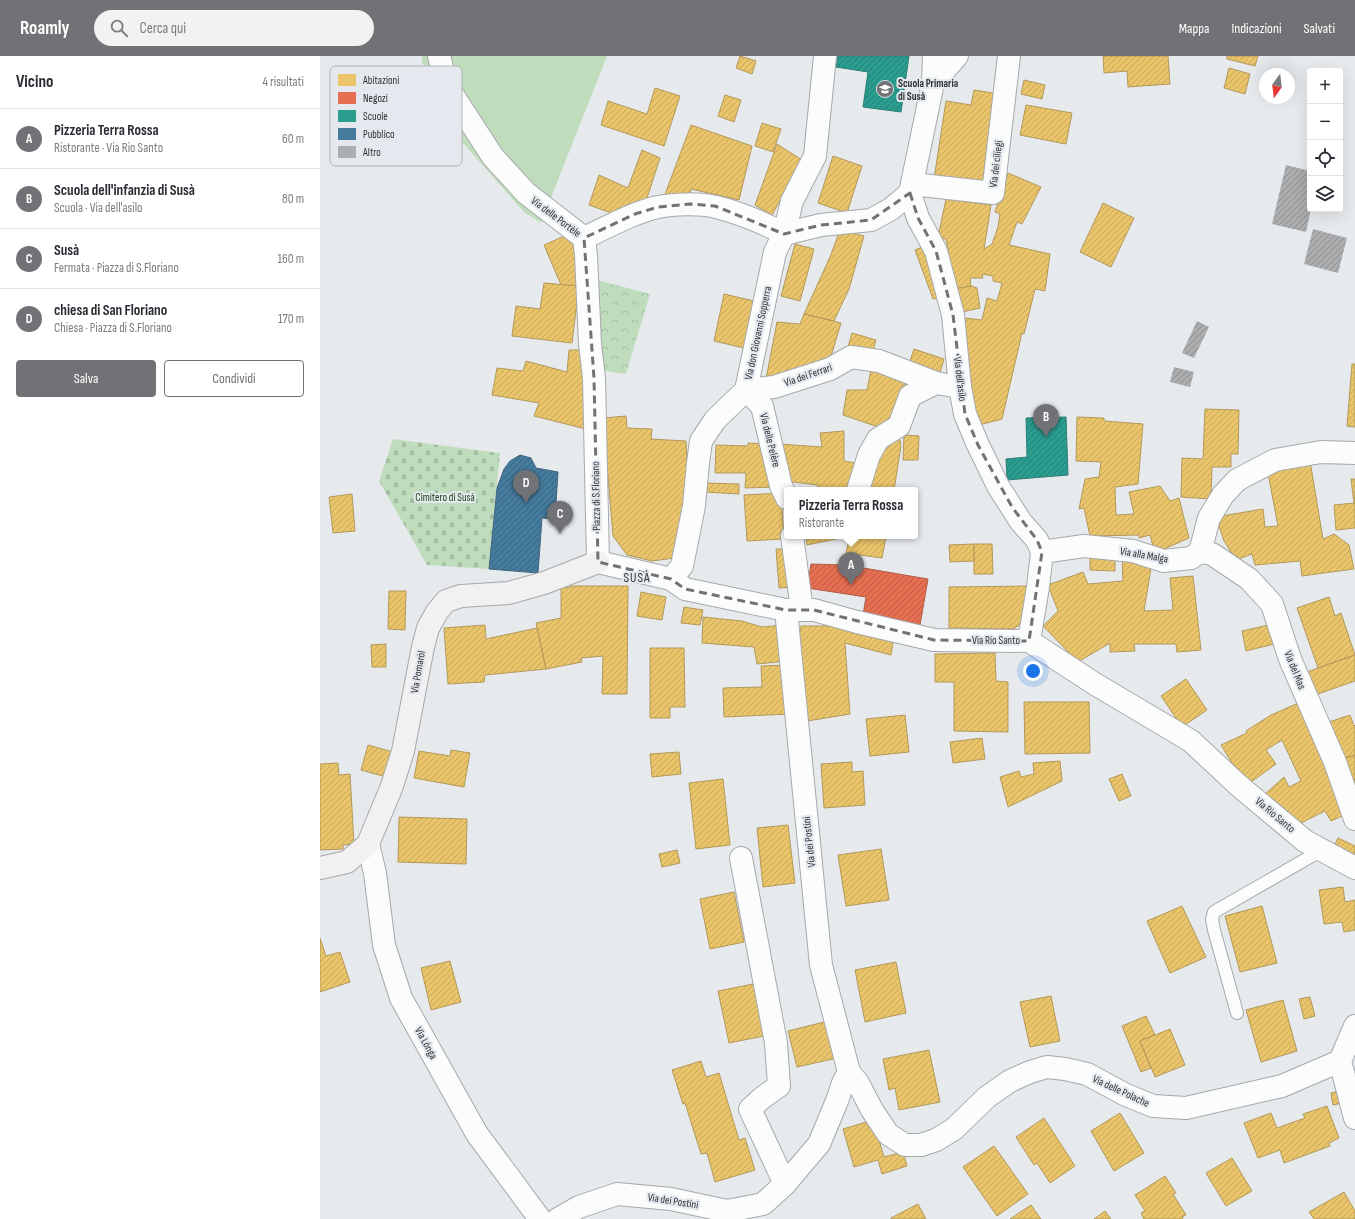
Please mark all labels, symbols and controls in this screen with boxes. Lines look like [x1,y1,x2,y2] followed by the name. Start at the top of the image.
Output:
[94,10,374,46] search box
[20,17,70,40] text: Roamly
[108,17,130,39] icon: search
[140,19,186,38] text: Cerca qui
[1179,20,1209,37] text: Mappa
[1231,20,1282,37] text: Indicazioni
[1304,20,1335,37] text: Salvati
[330,66,462,166] legend
[1259,68,1295,104] north arrow
[1307,68,1343,212] map controls
[1307,68,1343,104] button: +
[16,72,53,92] text: Vicino
[263,74,304,90] text: 4 risultati
[362,74,399,87] text: Abitazioni
[898,77,959,103] place label: Scuola Primaria di Susà
[875,79,895,99] school or university icon: Scuola Primaria di Susà
[363,92,388,105] text: Negozi
[1307,104,1343,140] button: −
[363,110,388,123] text: Scuole
[54,121,159,140] text: Pizzeria Terra Rossa
[363,128,395,141] text: Pubblico
[26,131,32,147] text: A
[282,131,304,147] text: 60 m
[54,140,163,156] text: Ristorante · Via Rio Santo
[987,140,1005,188] street label: Via dei ciliegi
[1307,140,1343,176] button: locate
[362,146,381,159] text: Altro
[1307,176,1343,212] button: layers
[54,181,195,200] text: Scuola dell'infanzia di Susà
[26,191,32,207] text: B
[282,191,304,207] text: 80 m
[529,194,583,240] street label: Via delle Portèle
[54,200,143,216] text: Scuola · Via dell'asilo
[54,241,79,260] text: Susà
[26,251,32,267] text: C
[278,251,304,267] text: 160 m
[54,260,179,276] text: Fermata · Piazza di S.Floriano
[742,285,774,381] street label: Via don Giovanni Sopperra
[54,301,167,320] text: chiesa di San Floriano
[26,311,32,327] text: D
[278,311,304,327] text: 170 m
[54,320,172,336] text: Chiesa · Piazza di S.Floriano
[951,356,969,402] street label: Via dell'asilo
[16,360,156,397] button: Salva
[164,360,304,397] button: Condividi
[782,361,834,389] street label: Via dei Ferrari
[1033,404,1059,437] pin: B
[757,412,783,468] street label: Via delle Pelère
[589,461,603,531] street label: Piazza di S.Floriano
[513,470,539,503] pin: D
[784,487,918,539] popup
[415,491,475,504] park label: Cimitero di Susà
[799,496,903,515] text: Pizzeria Terra Rossa
[547,501,573,534] pin: C
[799,515,844,531] text: Ristorante
[1119,544,1169,566] street label: Via alla Malga
[838,552,864,585] pin: A
[623,570,651,586] district label: SUSÀ
[972,634,1020,647] street label: Via Rio Santo
[1281,649,1309,691] street label: Via del Mas
[408,650,428,694] street label: Via Pomaròl
[1023,661,1043,681] your location
[1252,795,1298,836] street label: Via Rio Santo
[800,816,818,868] street label: Via dei Postini
[412,1025,440,1061] street label: Via Lónga
[1090,1072,1152,1110] street label: Via delle Polache
[647,1191,699,1211] street label: Via dei Postini

